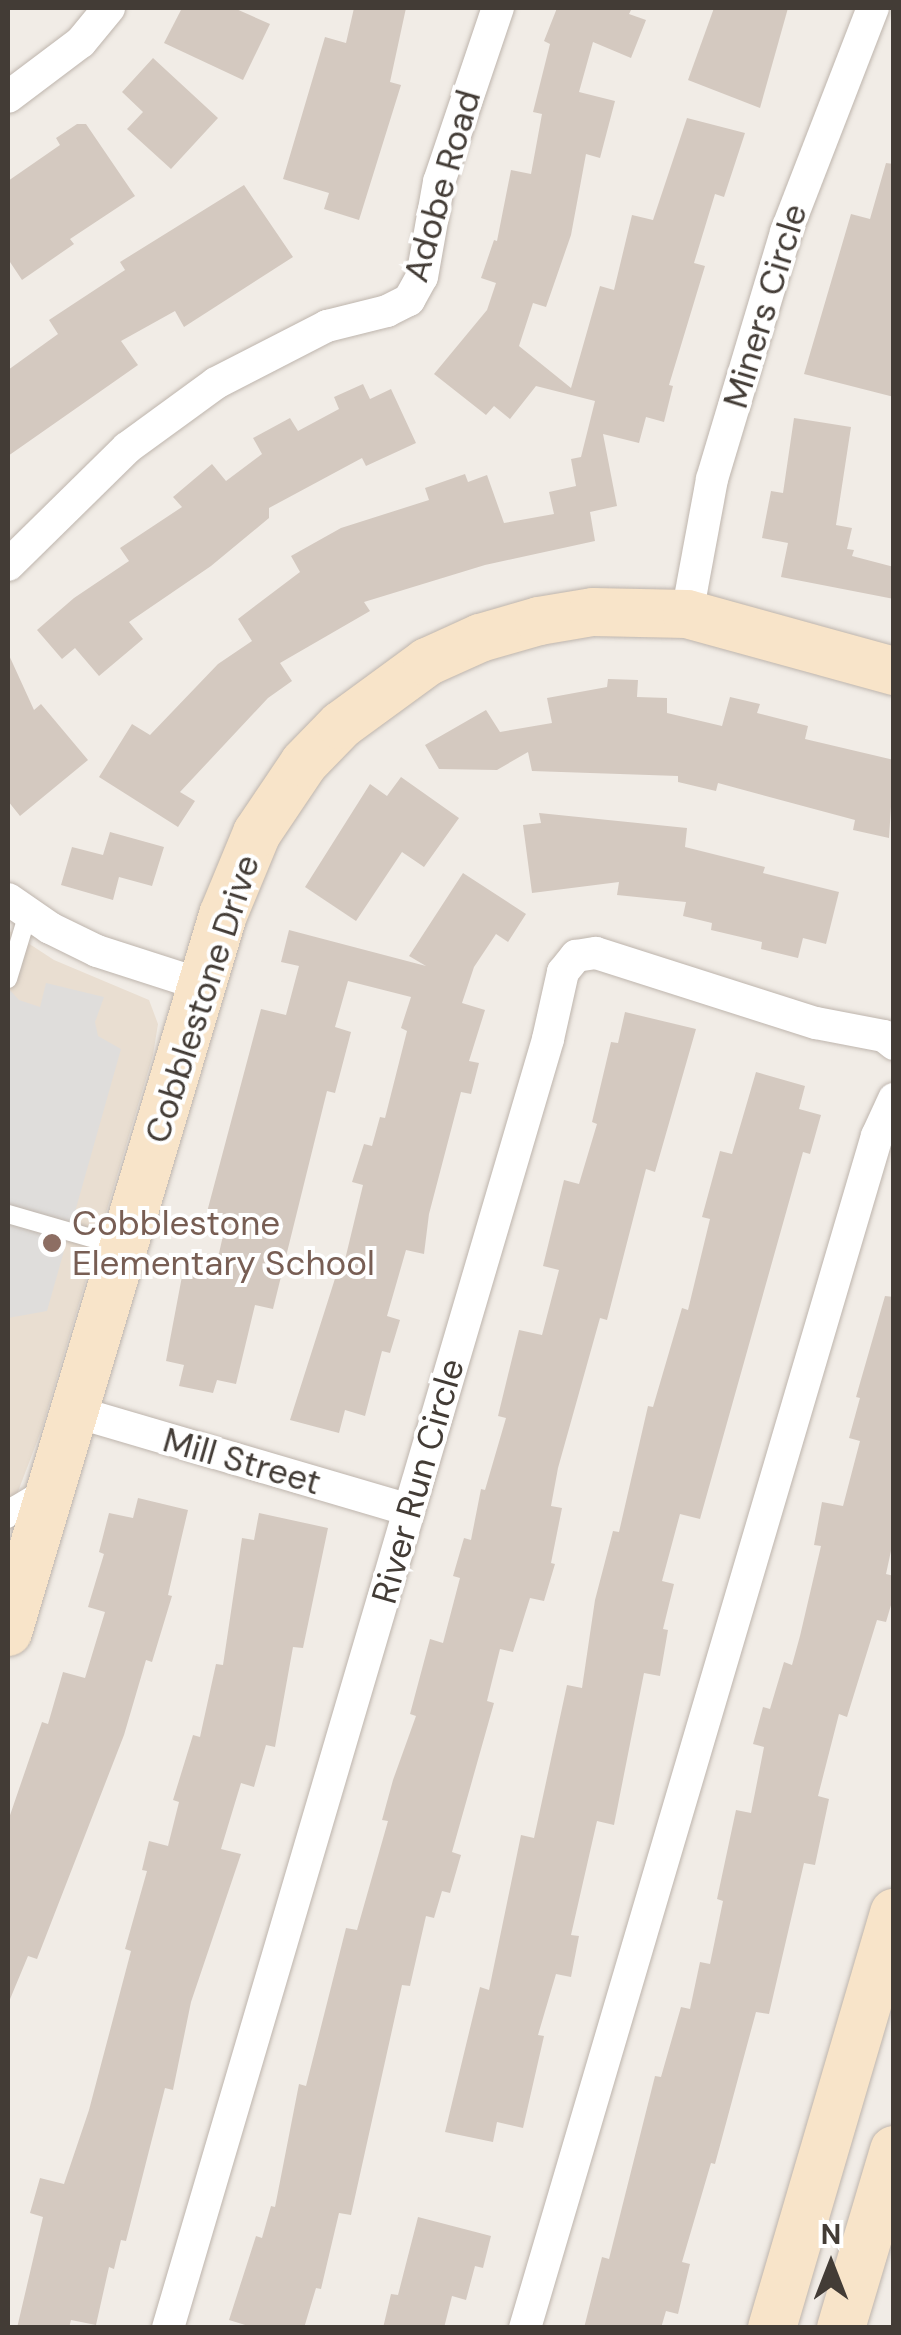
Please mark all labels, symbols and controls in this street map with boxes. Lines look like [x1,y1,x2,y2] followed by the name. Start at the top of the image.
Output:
[395,85,489,287] street label: Adobe Road
[714,199,816,413] street label: Miners Circle
[136,850,268,1148] street label: Cobblestone Drive
[72,1202,375,1284] place label: Cobblestone Elementary School
[41,1232,63,1254] marker: Cobblestone Elementary School
[363,1354,473,1608] street label: River Run Circle
[158,1418,326,1504] street label: Mill Street
[781,2215,881,2315] north arrow
[821,2216,841,2253] text: N

